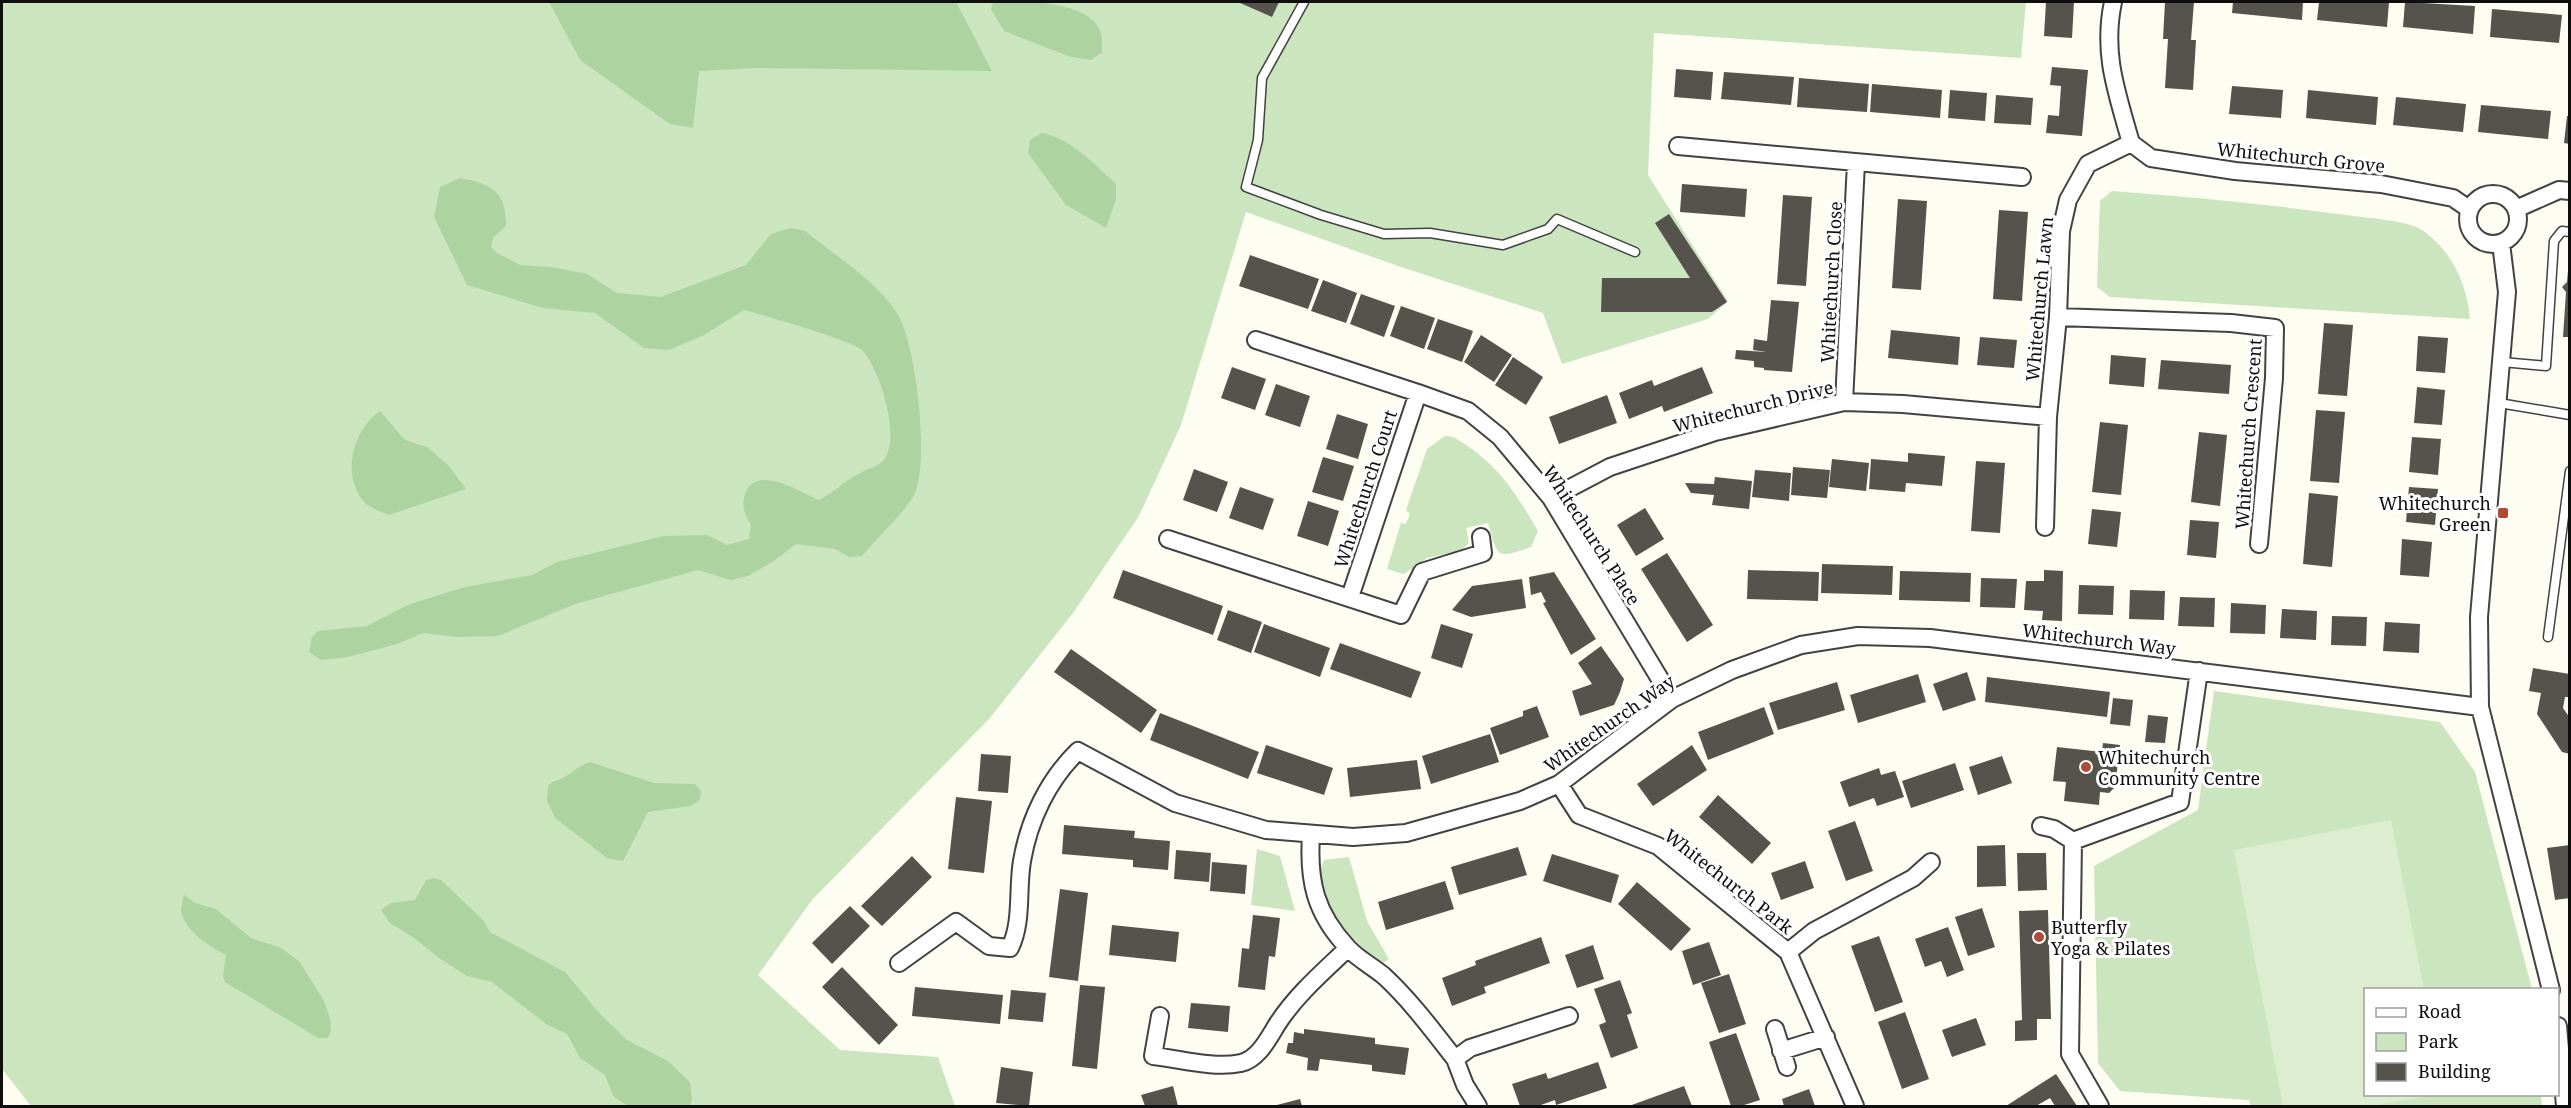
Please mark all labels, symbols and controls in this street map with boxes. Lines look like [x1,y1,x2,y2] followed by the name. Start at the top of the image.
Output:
[2216,136,2386,178] street label: Whitechurch Grove
[1815,201,1847,363] street label: Whitechurch Close
[2020,215,2058,383] street label: Whitechurch Lawn
[2229,338,2267,530] street label: Whitechurch Crescent
[1670,374,1836,438] street label: Whitechurch Drive
[1328,407,1402,571] street label: Whitechurch Court
[1538,460,1646,610] street label: Whitechurch Place
[2379,491,2491,536] place label: Whitechurch Green
[2496,506,2510,520] marker: Whitechurch Green
[2021,618,2178,660] street label: Whitechurch Way
[1539,668,1680,777] street label: Whitechurch Way
[2098,745,2260,790] place label: Whitechurch Community Centre
[2079,760,2093,774] marker: Whitechurch Community Centre
[1660,823,1799,939] street label: Whitechurch Park
[2050,915,2170,960] place label: Butterfly Yoga & Pilates
[2032,930,2046,944] marker: Butterfly Yoga & Pilates
[2364,988,2559,1096] legend
[2418,999,2461,1023] text: Road
[2418,1029,2458,1053] text: Park
[2418,1059,2491,1083] text: Building

